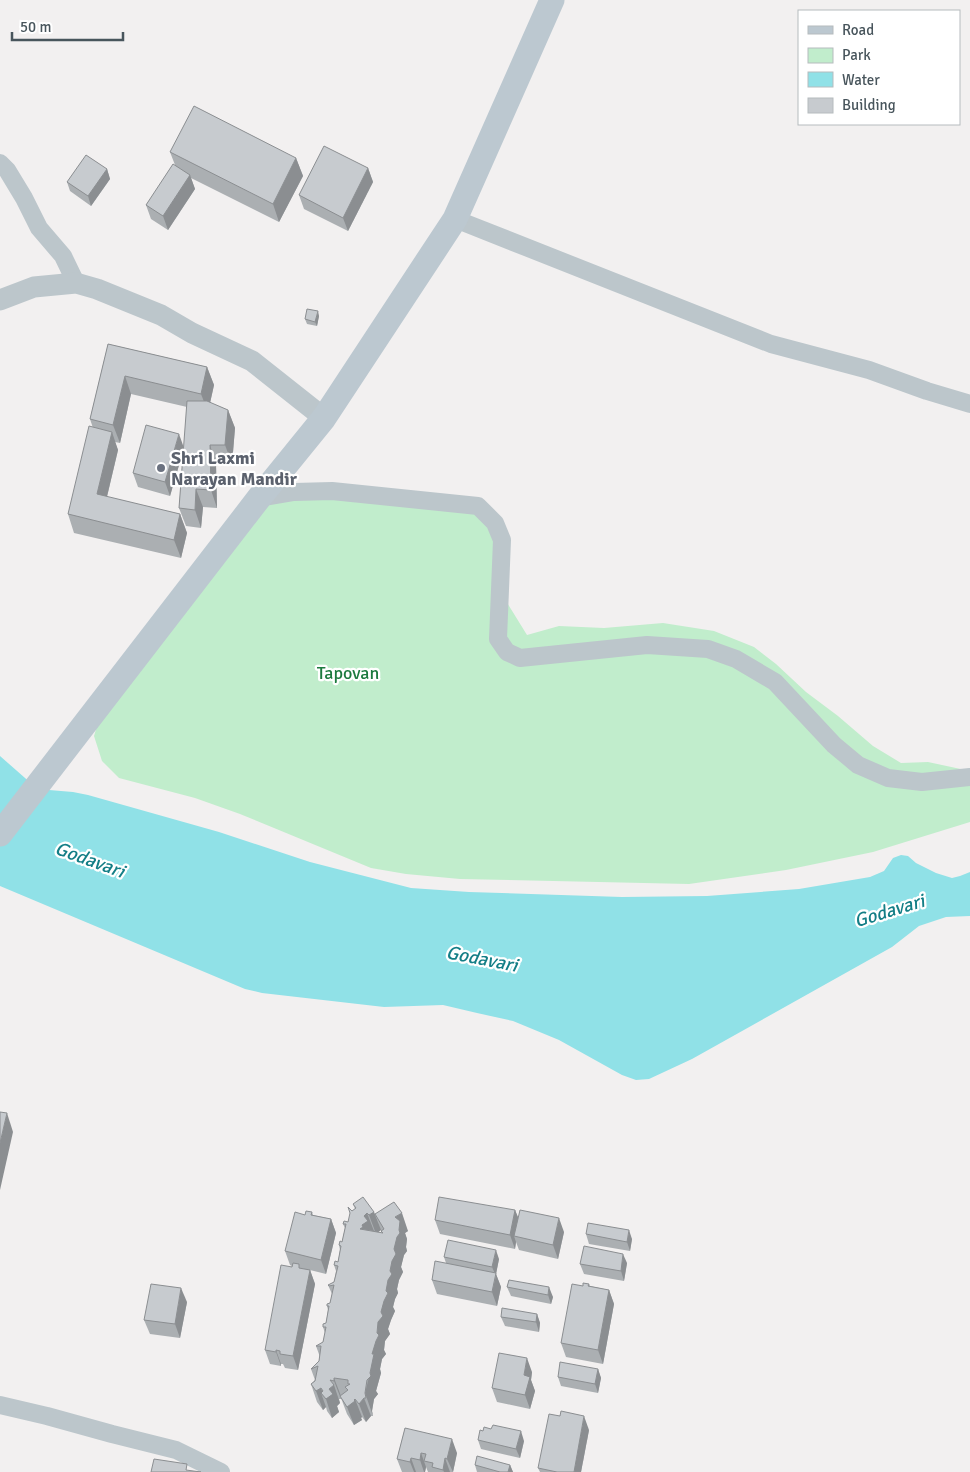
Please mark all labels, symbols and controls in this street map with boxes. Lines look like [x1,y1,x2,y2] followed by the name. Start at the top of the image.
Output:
[12,10,124,42] scale bar
[798,10,960,125] legend
[20,18,51,36] text: 50 m
[842,21,874,39] text: Road
[842,46,871,64] text: Park
[842,71,880,89] text: Water
[842,96,896,114] text: Building
[171,447,298,490] place label: Shri Laxmi Narayan Mandir
[155,462,167,474] marker: Shri Laxmi Narayan Mandir
[317,662,379,684] park label: Tapovan
[52,836,129,884] water label: Godavari
[851,888,929,933] water label: Godavari
[444,940,521,978] water label: Godavari

